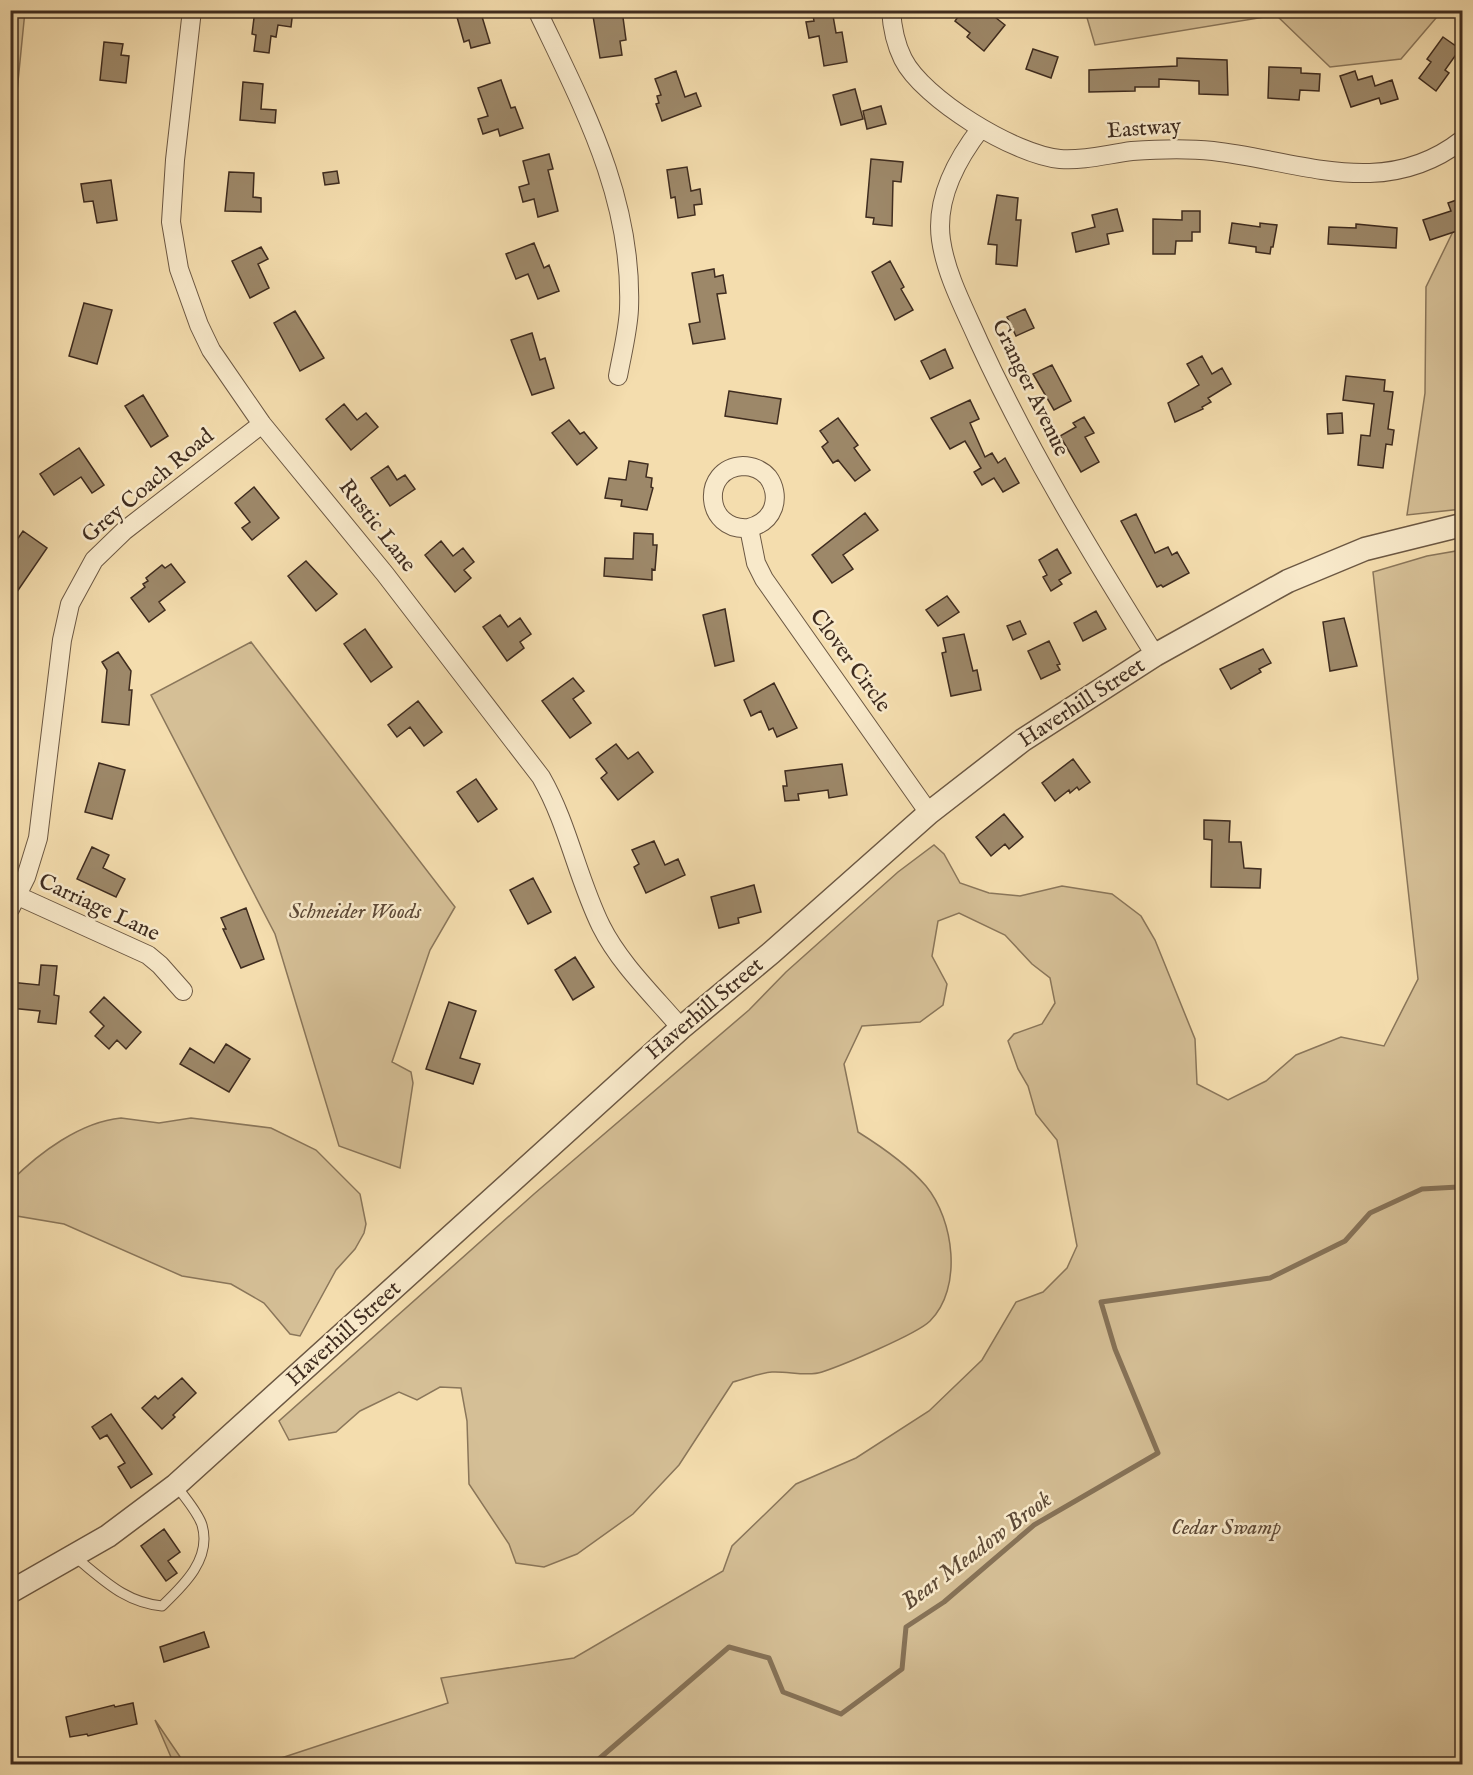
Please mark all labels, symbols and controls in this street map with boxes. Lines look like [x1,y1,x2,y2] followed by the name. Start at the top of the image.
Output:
[1106,112,1182,146] street label: Eastway
[985,315,1075,461] street label: Granger Avenue
[76,422,220,549] street label: Grey Coach Road
[332,474,422,578] street label: Rustic Lane
[803,604,897,718] street label: Clover Circle
[1014,652,1151,754] street label: Haverhill Street
[34,868,164,948] street label: Carriage Lane
[289,898,422,926] park label: Schneider Woods
[640,951,770,1066] street label: Haverhill Street
[281,1275,408,1393] street label: Haverhill Street
[896,1484,1059,1618] water label: Bear Meadow Brook
[1171,1514,1281,1542] park label: Cedar Swamp

